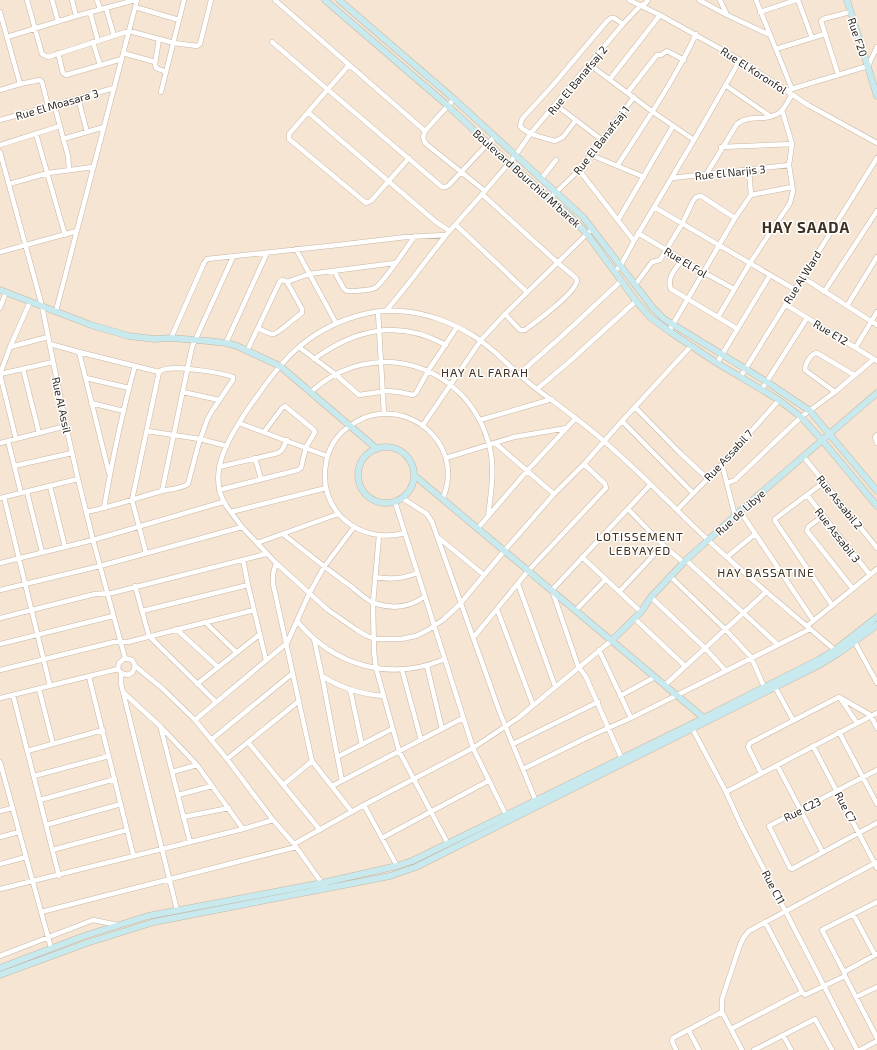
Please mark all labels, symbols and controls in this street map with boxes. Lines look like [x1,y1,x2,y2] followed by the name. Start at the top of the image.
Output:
[846,16,870,58] street label: Rue F20
[545,43,610,118] street label: Rue El Banafsaj 2
[719,44,790,97] street label: Rue El Koronfol
[14,86,100,122] street label: Rue El Moasara 3
[570,103,633,178] street label: Rue El Banafsaj 1
[471,126,584,230] street label: Boulevard Bourchid M'barek
[694,162,766,183] street label: Rue El Narjis 3
[762,218,850,236] district label: HAY SAADA
[662,244,711,280] street label: Rue El Fol
[781,248,823,306] street label: Rue Al Ward
[811,317,851,347] street label: Rue E12
[441,365,529,379] district label: HAY AL FARAH
[50,376,74,435] street label: Rue Al Assil
[701,426,755,483] street label: Rue Assabil 7
[814,472,866,532] street label: Rue Assabil 2
[712,486,768,538] street label: Rue de Libye
[813,505,863,565] street label: Rue Assabil 3
[596,529,684,557] district label: LOTISSEMENT LEBYAYED
[717,565,815,579] district label: HAY BASSATINE
[832,789,860,825] street label: Rue C7
[781,794,823,824] street label: Rue C23
[760,868,788,906] street label: Rue C11

